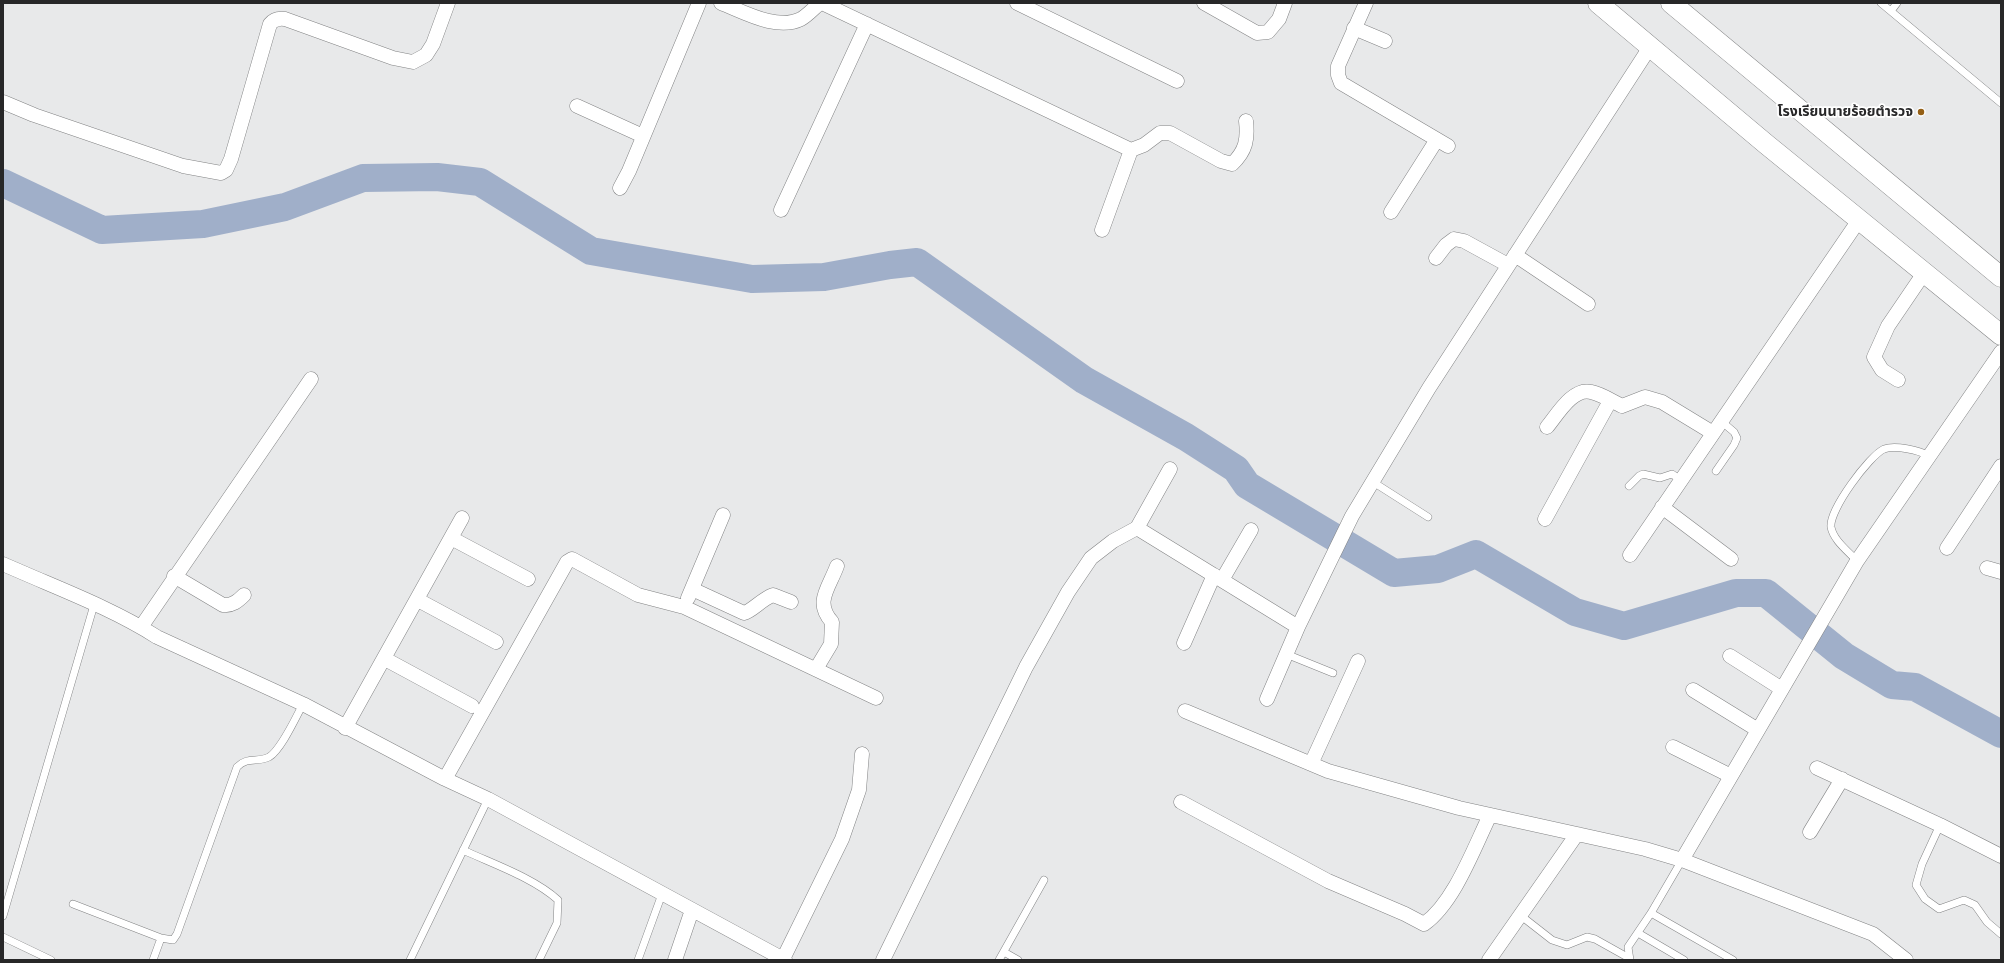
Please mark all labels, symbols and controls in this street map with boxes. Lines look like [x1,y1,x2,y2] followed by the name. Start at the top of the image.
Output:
[1778,104,1913,120] place label: โรงเรียนนายร้อยตำรวจ
[1916,107,1926,117] marker: โรงเรียนนายร้อยตำรวจ

